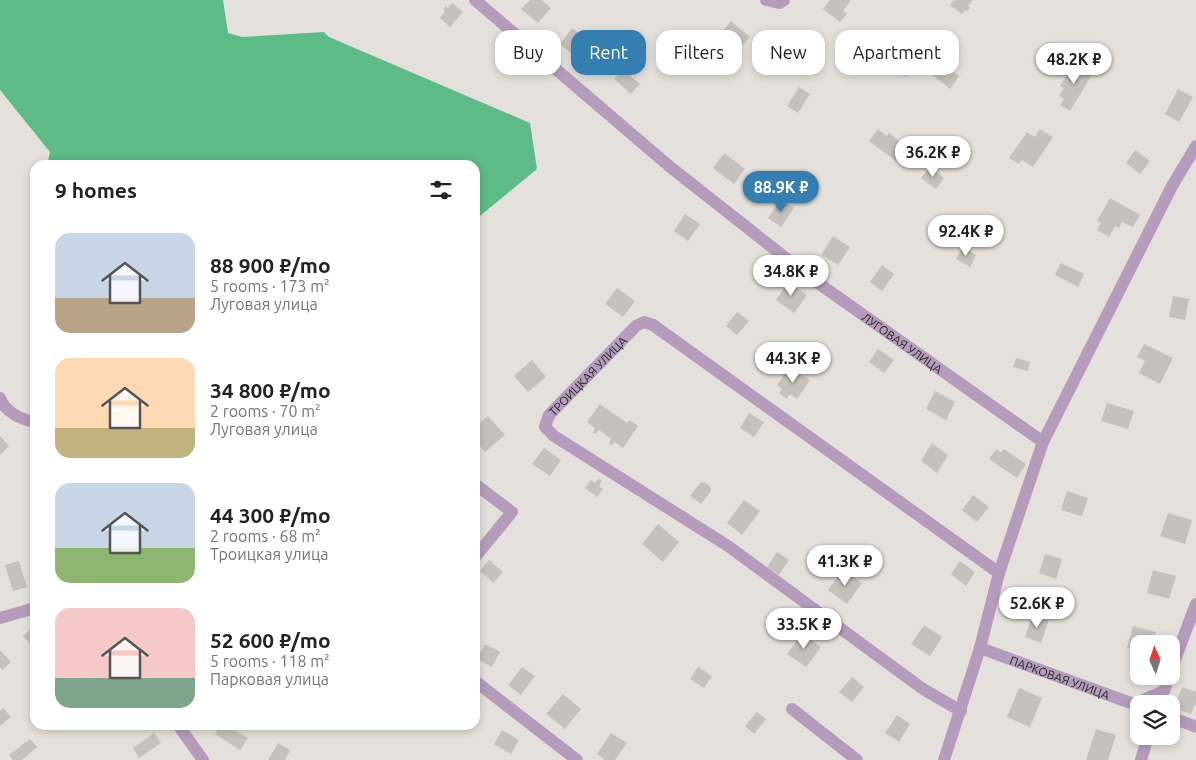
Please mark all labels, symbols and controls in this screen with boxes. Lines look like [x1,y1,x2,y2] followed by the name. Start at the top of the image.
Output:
[495,30,561,75] chip: Buy
[571,30,646,75] chip: Rent
[656,30,742,75] chip: Filters
[752,30,825,75] chip: New
[835,30,959,75] chip: Apartment
[1028,42,1120,85] pin: 48.2K ₽
[1047,50,1101,68] text: 48.2K ₽
[887,136,979,178] pin: 36.2K ₽
[906,143,960,161] text: 36.2K ₽
[735,170,827,213] pin: 88.9K ₽
[427,176,455,204] icon: filters
[55,178,137,202] text: 9 homes
[754,178,808,196] text: 88.9K ₽
[920,214,1012,257] pin: 92.4K ₽
[939,222,993,240] text: 92.4K ₽
[95,253,155,313] icon: home
[210,253,331,277] text: 88 900 ₽/mo
[745,254,837,297] pin: 34.8K ₽
[764,262,818,280] text: 34.8K ₽
[210,277,330,295] text: 5 rooms · 173 m²
[210,295,318,313] text: Луговая улица
[860,310,945,376] street label: ЛУГОВАЯ УЛИЦА
[546,333,629,418] street label: ТРОИЦКАЯ УЛИЦА
[747,342,839,384] pin: 44.3K ₽
[766,349,820,367] text: 44.3K ₽
[95,378,155,438] icon: home
[210,378,331,402] text: 34 800 ₽/mo
[210,402,321,420] text: 2 rooms · 70 m²
[210,420,318,438] text: Луговая улица
[95,503,155,563] icon: home
[210,503,331,527] text: 44 300 ₽/mo
[210,527,321,545] text: 2 rooms · 68 m²
[799,544,891,587] pin: 41.3K ₽
[210,545,328,563] text: Троицкая улица
[818,552,872,570] text: 41.3K ₽
[991,586,1083,629] pin: 52.6K ₽
[1010,594,1064,612] text: 52.6K ₽
[758,608,850,650] pin: 33.5K ₽
[777,615,831,633] text: 33.5K ₽
[95,628,155,688] icon: home
[210,628,331,652] text: 52 600 ₽/mo
[1130,635,1180,685] north arrow
[1130,635,1180,745] map controls
[210,652,330,670] text: 5 rooms · 118 m²
[1008,653,1112,701] street label: ПАРКОВАЯ УЛИЦА
[210,670,329,688] text: Парковая улица
[1130,695,1180,745] button: layers

